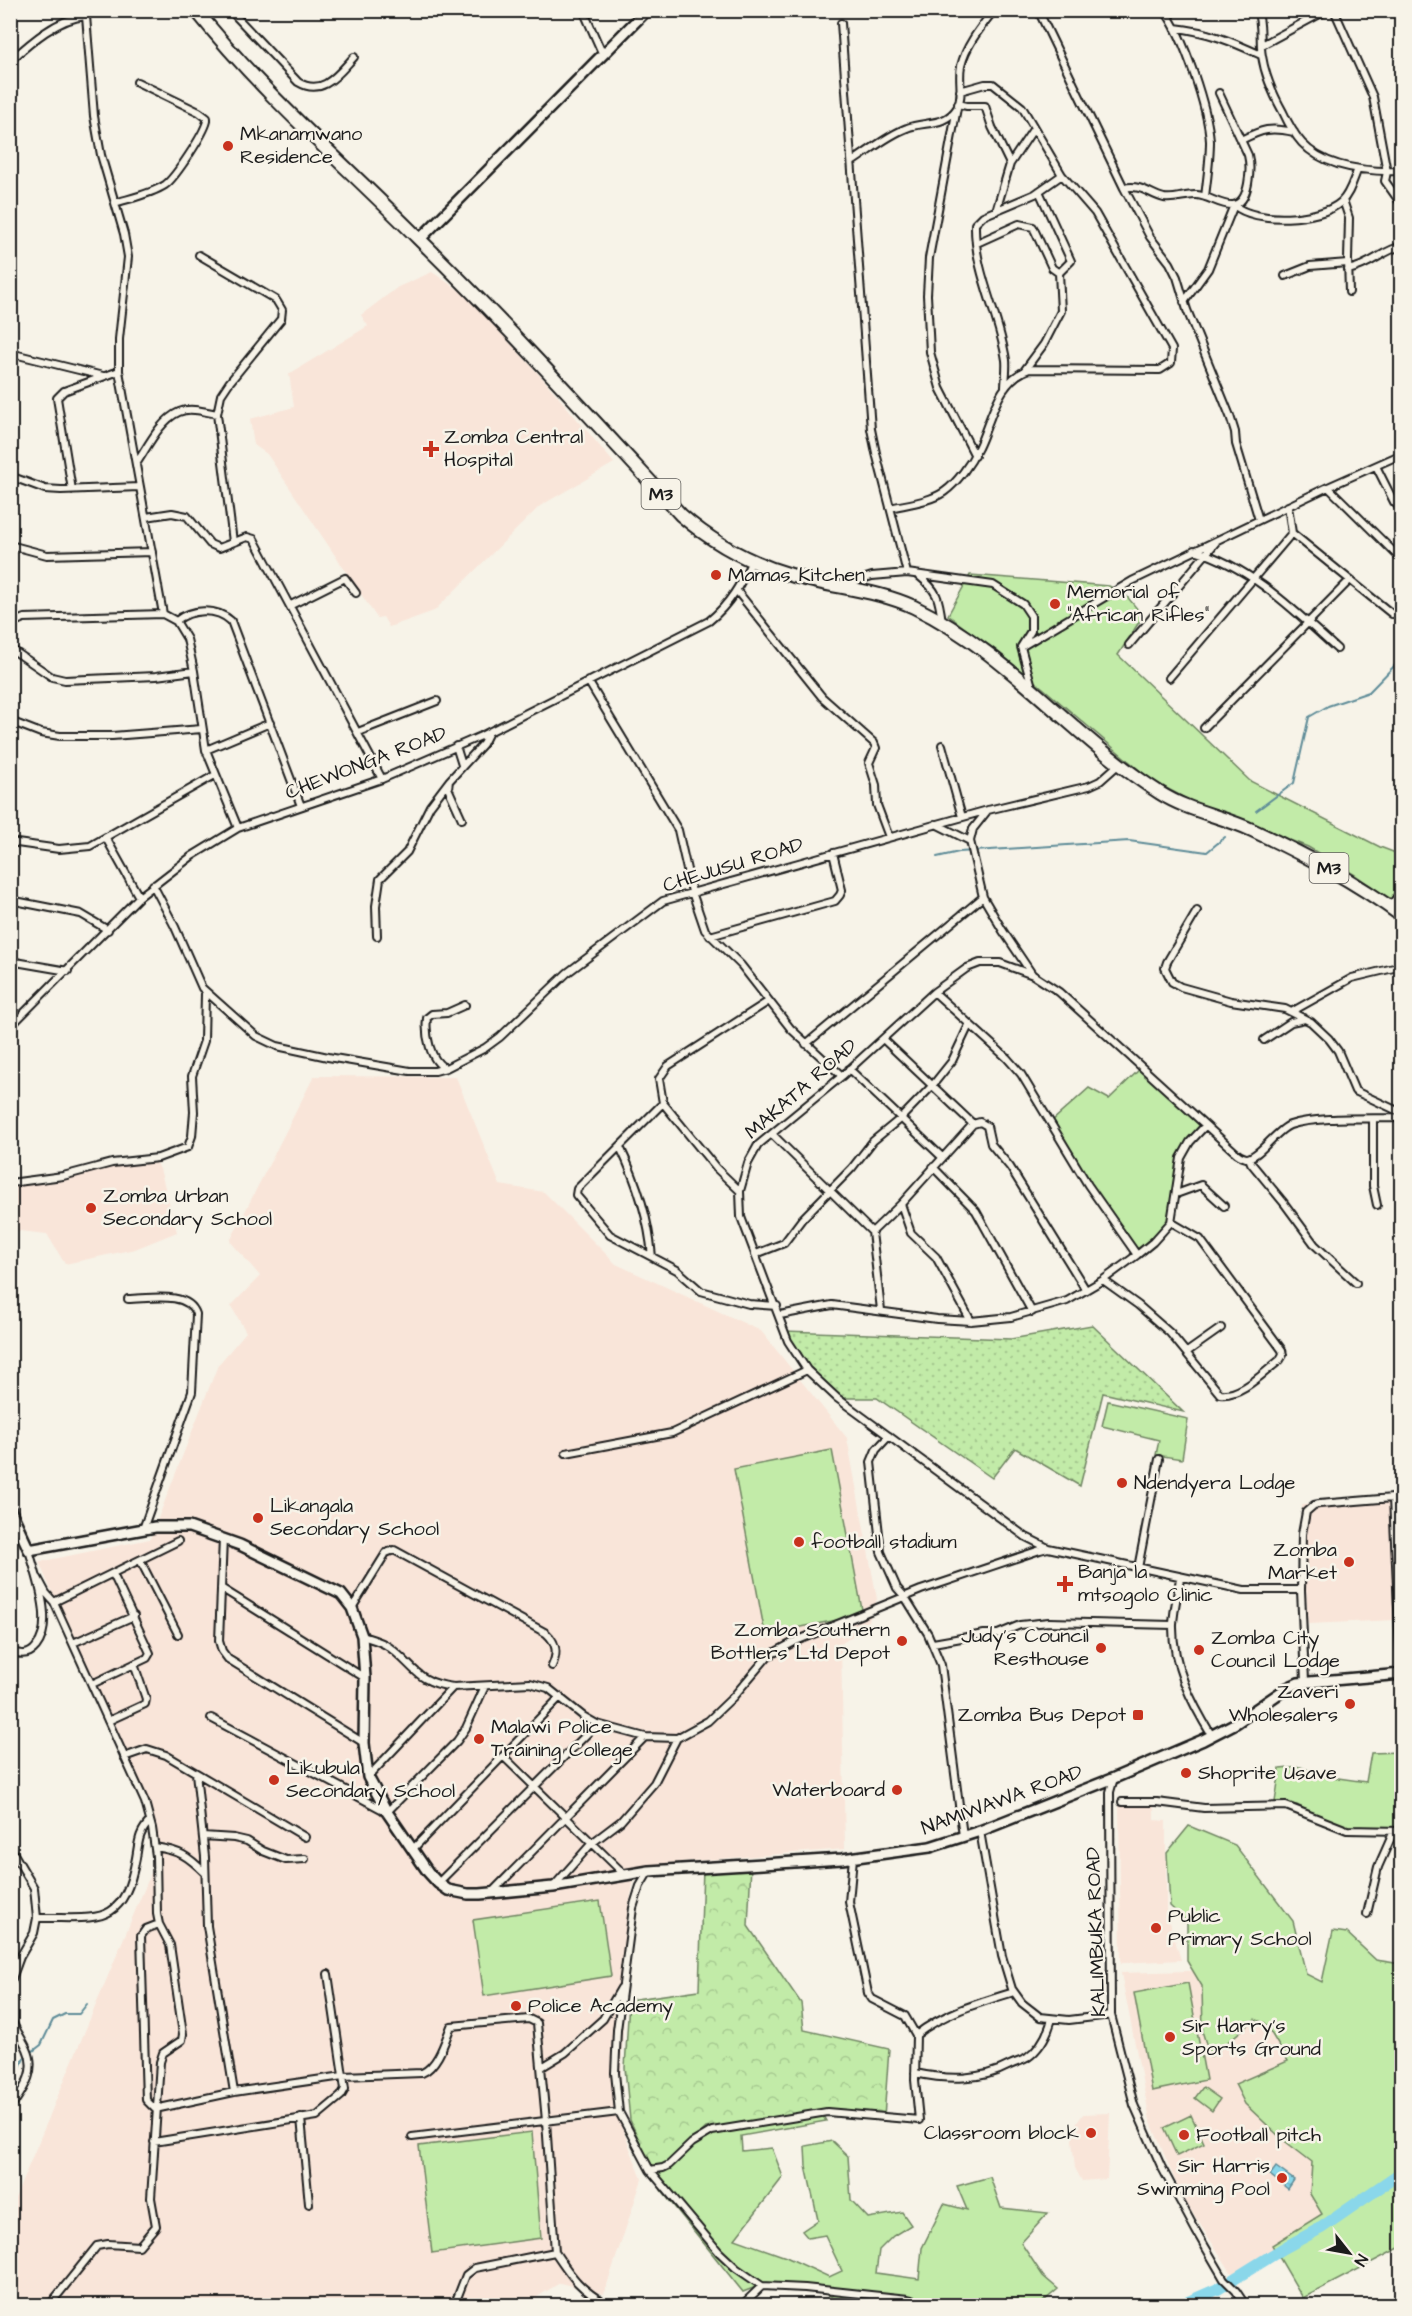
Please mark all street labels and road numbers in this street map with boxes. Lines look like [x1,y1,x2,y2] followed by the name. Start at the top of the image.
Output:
[642,479,680,509] road number: M3
[281,719,451,807] street label: CHEWONGA ROAD
[659,830,807,900] street label: CHEJUSU ROAD
[1310,853,1348,883] road number: M3
[739,1032,863,1146] street label: MAKATA ROAD
[918,1758,1087,1842] street label: NAMIWAWA ROAD
[1079,1846,1113,2018] street label: KALIMBUKA ROAD

